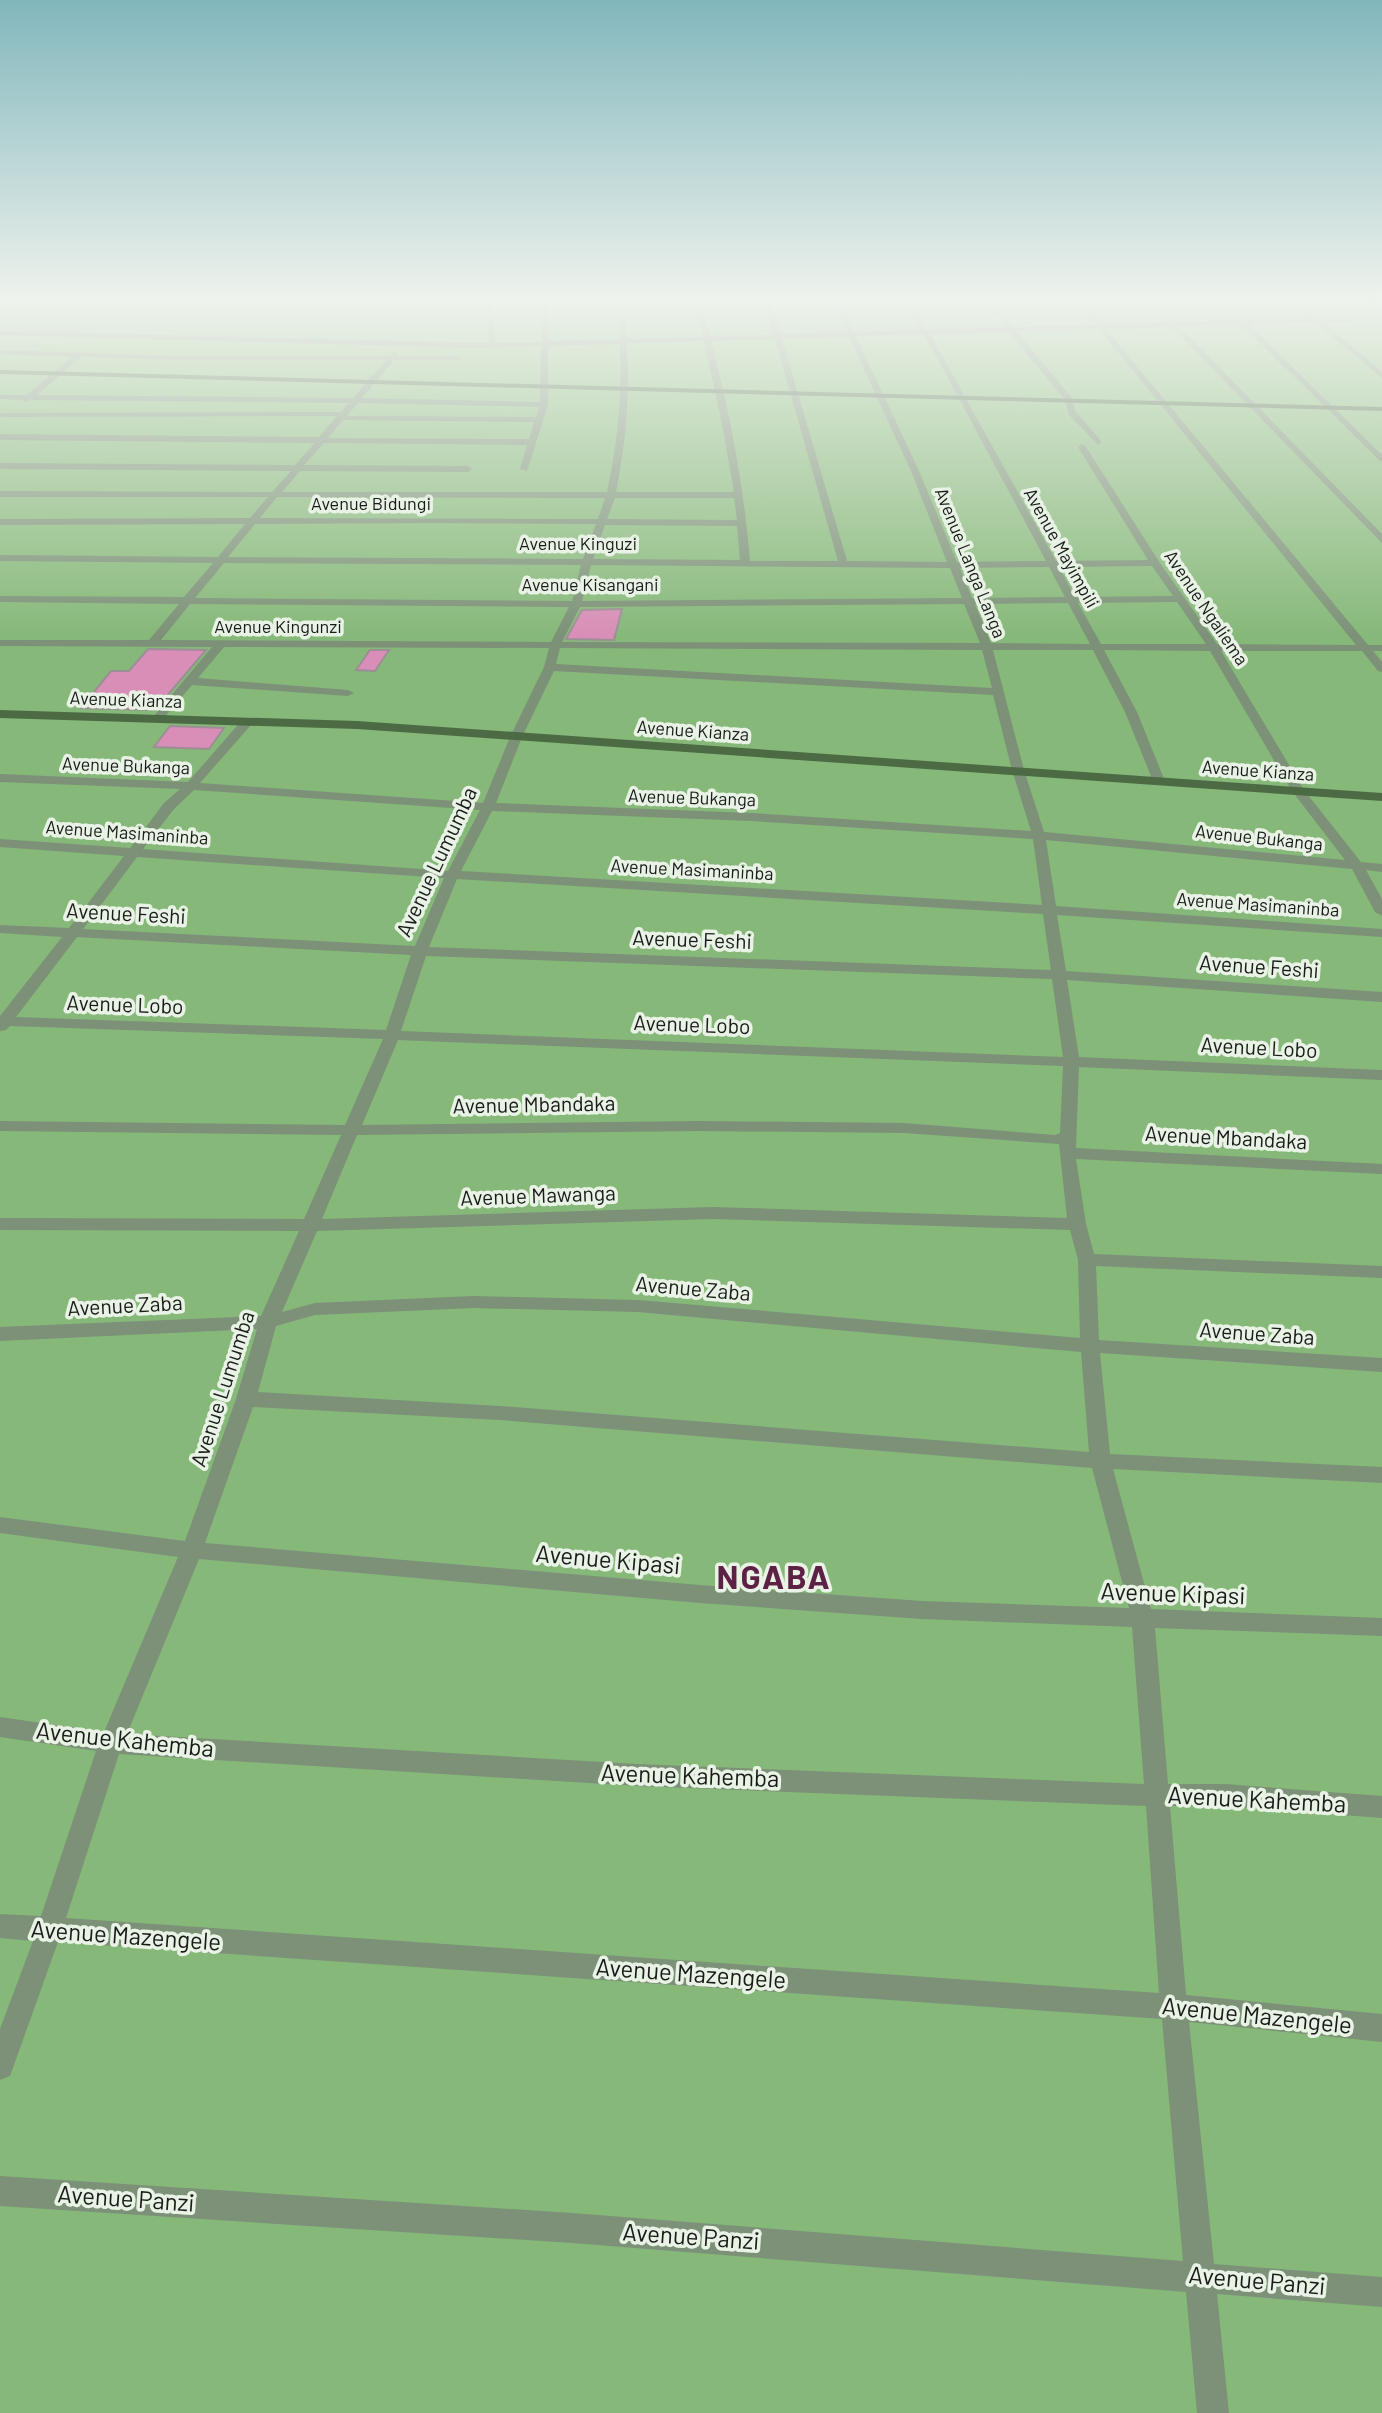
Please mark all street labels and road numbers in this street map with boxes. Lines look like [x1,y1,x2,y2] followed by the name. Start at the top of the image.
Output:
[931,484,1011,641] street label: Avenue Langa Langa
[1020,484,1104,611] street label: Avenue Mayimpili
[311,492,431,514] street label: Avenue Bidungi
[519,532,637,554] street label: Avenue Kinguzi
[1160,546,1253,669] street label: Avenue Ngaliema
[521,573,659,595] street label: Avenue Kisangani
[214,615,342,637] street label: Avenue Kingunzi
[69,686,183,712] street label: Avenue Kianza
[636,715,750,745] street label: Avenue Kianza
[62,752,190,778] street label: Avenue Bukanga
[1201,755,1315,785] street label: Avenue Kianza
[390,783,481,940] street label: Avenue Lumumba
[628,784,756,810] street label: Avenue Bukanga
[45,815,209,849] street label: Avenue Masimaninba
[1194,819,1324,855] street label: Avenue Bukanga
[610,854,774,884] street label: Avenue Masimaninba
[1176,887,1340,921] street label: Avenue Masimaninba
[66,897,187,928] street label: Avenue Feshi
[632,924,752,953] street label: Avenue Feshi
[1198,949,1320,982] street label: Avenue Feshi
[66,989,184,1018] street label: Avenue Lobo
[633,1009,751,1038] street label: Avenue Lobo
[1200,1031,1318,1062] street label: Avenue Lobo
[452,1090,615,1117] street label: Avenue Mbandaka
[1144,1120,1308,1153] street label: Avenue Mbandaka
[460,1179,616,1210] street label: Avenue Mawanga
[635,1270,752,1305] street label: Avenue Zaba
[67,1289,183,1320] street label: Avenue Zaba
[185,1307,259,1470] street label: Avenue Lumumba
[1199,1316,1316,1349] street label: Avenue Zaba
[535,1538,682,1579] street label: Avenue Kipasi
[1100,1575,1246,1610] street label: Avenue Kipasi
[35,1715,216,1762] street label: Avenue Kahemba
[600,1757,780,1792] street label: Avenue Kahemba
[1167,1779,1347,1818] street label: Avenue Kahemba
[30,1913,222,1956] street label: Avenue Mazengele
[595,1951,787,1994] street label: Avenue Mazengele
[1161,1990,1354,2039] street label: Avenue Mazengele
[57,2178,196,2217] street label: Avenue Panzi
[622,2216,761,2255] street label: Avenue Panzi
[1188,2259,1327,2300] street label: Avenue Panzi

